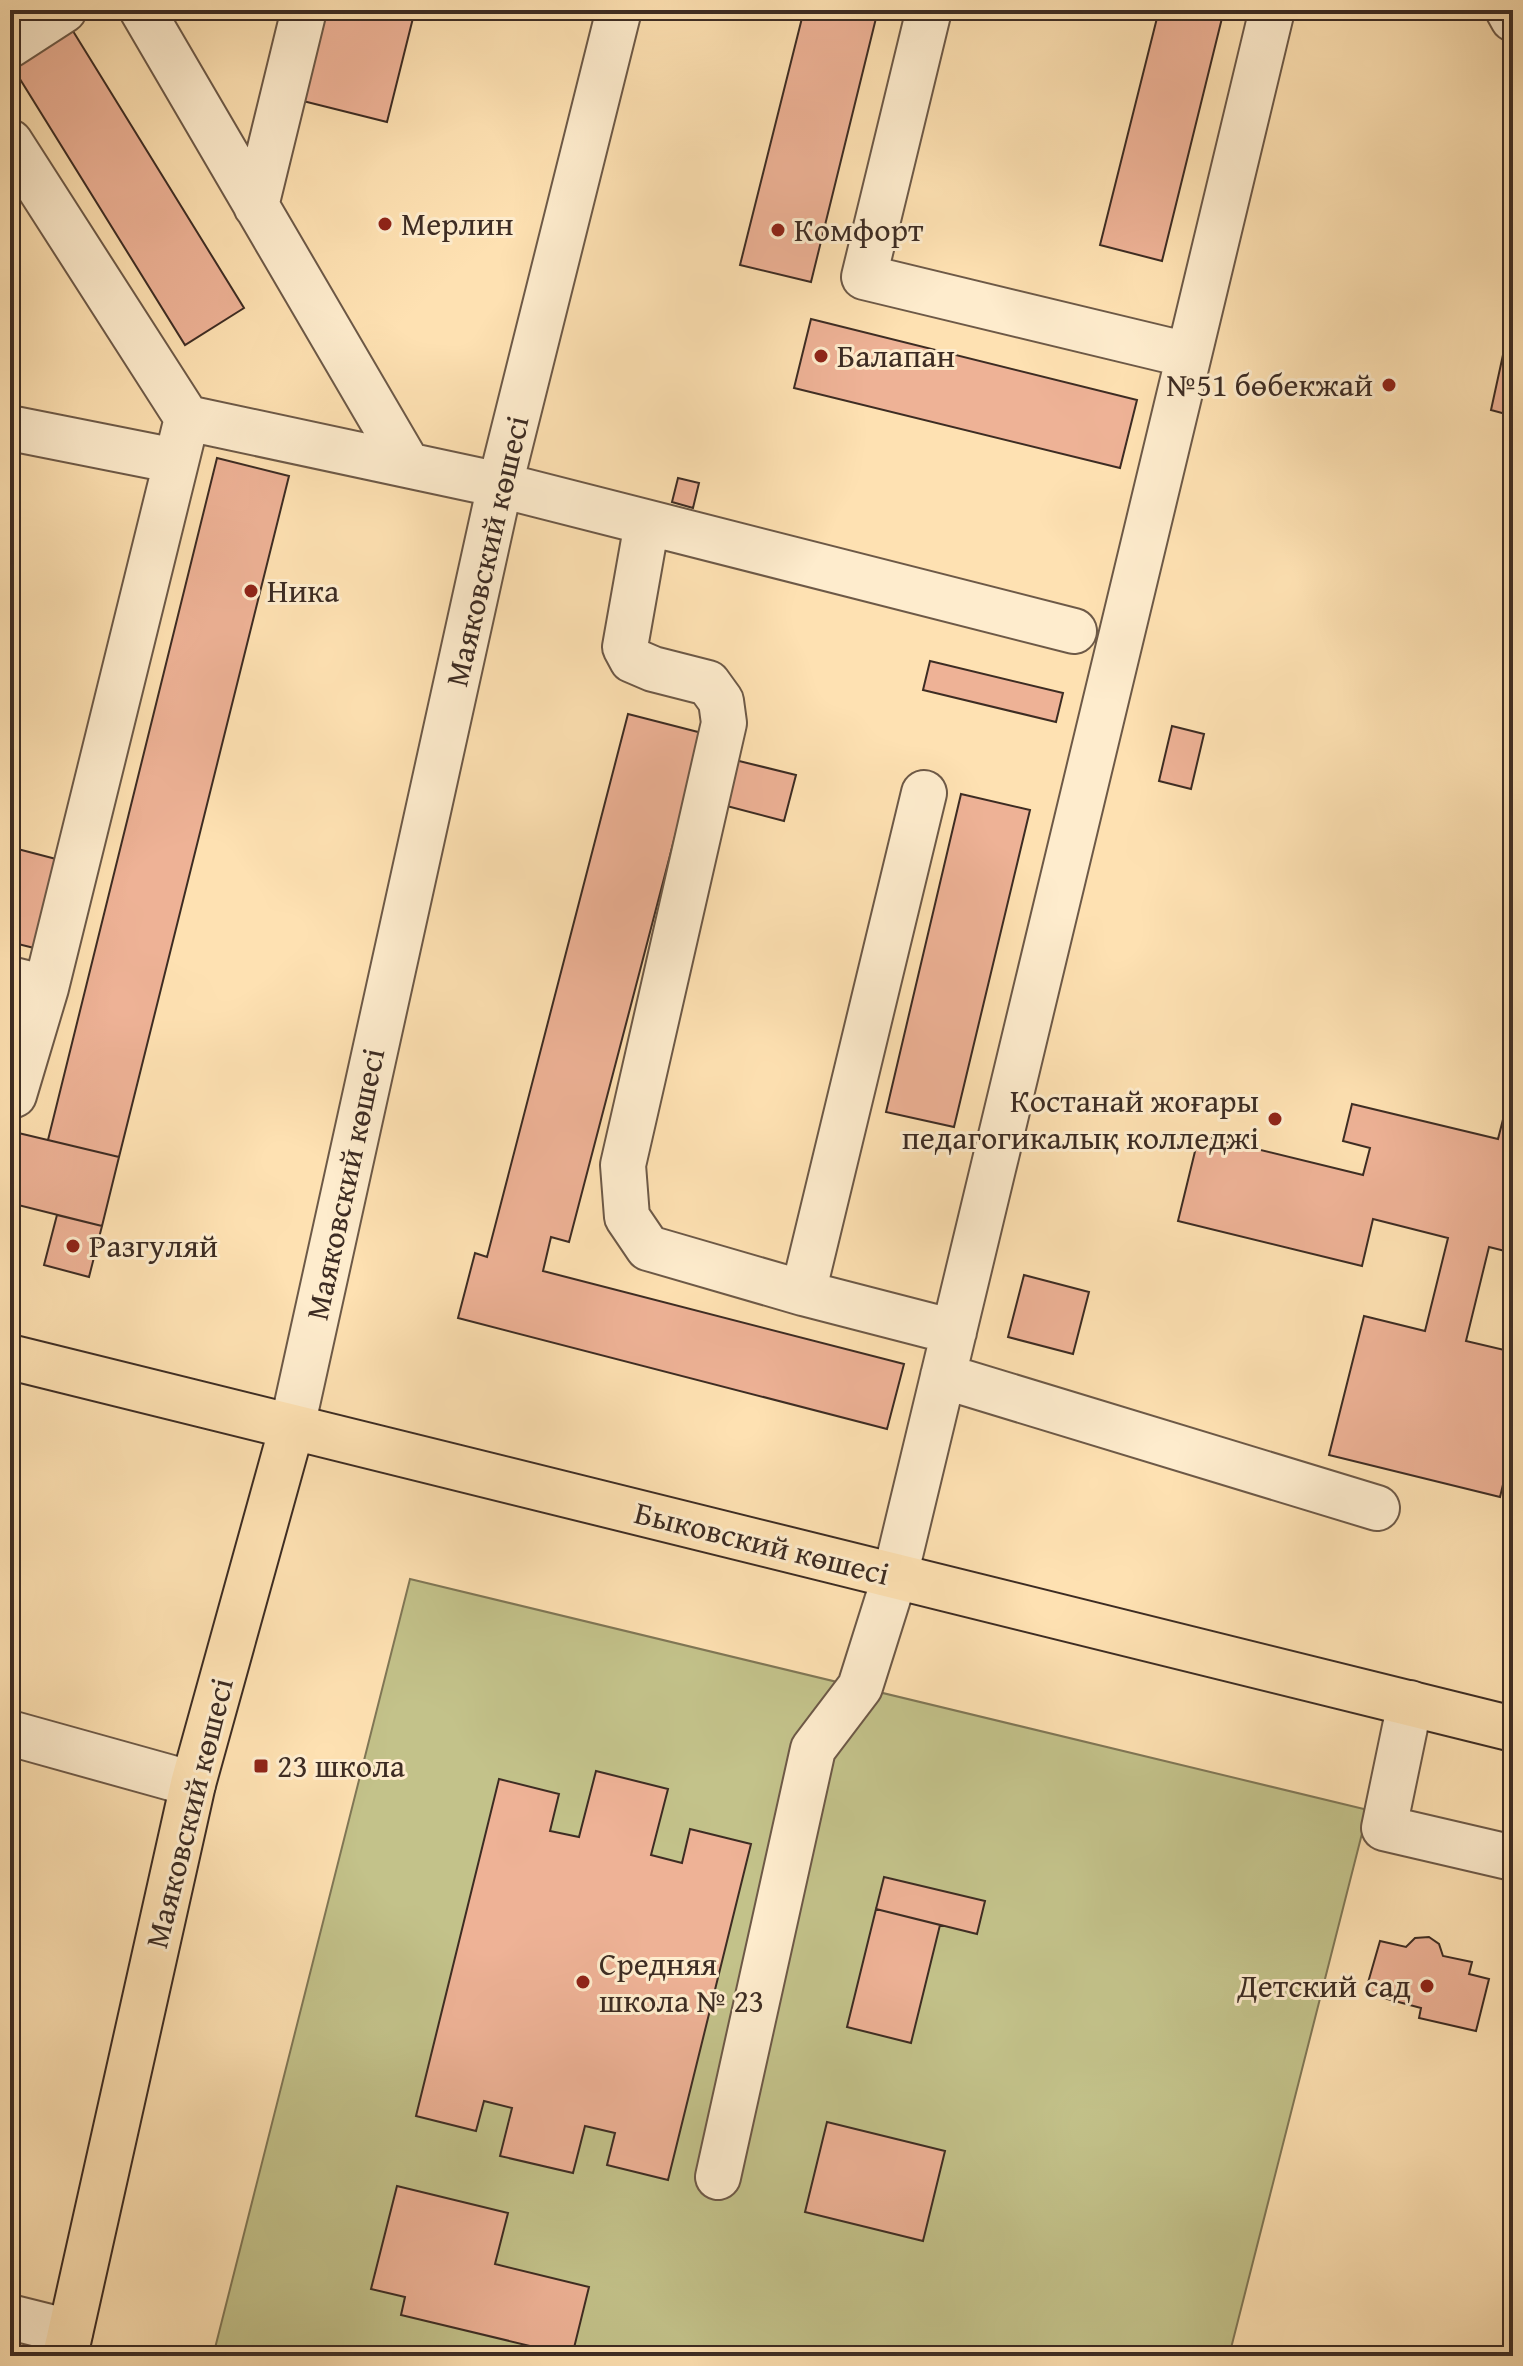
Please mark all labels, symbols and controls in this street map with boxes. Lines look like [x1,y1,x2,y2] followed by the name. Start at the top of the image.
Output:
[401,200,514,247] place label: Мерлин
[794,206,924,253] place label: Комфорт
[376,215,394,233] marker: Мерлин
[769,221,787,239] marker: Комфорт
[837,332,955,379] place label: Балапан
[812,347,830,365] marker: Балапан
[1166,361,1373,408] place label: №51 бөбекжай
[1380,376,1398,394] marker: №51 бөбекжай
[432,411,541,691] street label: Маяковский көшесі
[267,567,340,614] place label: Ника
[242,582,260,600] marker: Ника
[293,1044,396,1324] street label: Маяковский көшесі
[902,1077,1259,1161] place label: Костанай жоғары педагогикалық колледжі
[1266,1110,1284,1128] marker: Костанай жоғары педагогикалық колледжі
[89,1222,218,1269] place label: Разгуляй
[64,1237,82,1255] marker: Разгуляй
[630,1488,894,1597] street label: Быковский көшесі
[132,1673,245,1953] street label: Маяковский көшесі
[277,1742,406,1789] place label: 23 школа
[252,1757,270,1775] marker: 23 школа
[599,1940,764,2024] place label: Средняя школа № 23
[1236,1962,1411,2009] place label: Детский сад
[574,1973,592,1991] marker: Средняя школа № 23
[1418,1977,1436,1995] marker: Детский сад

